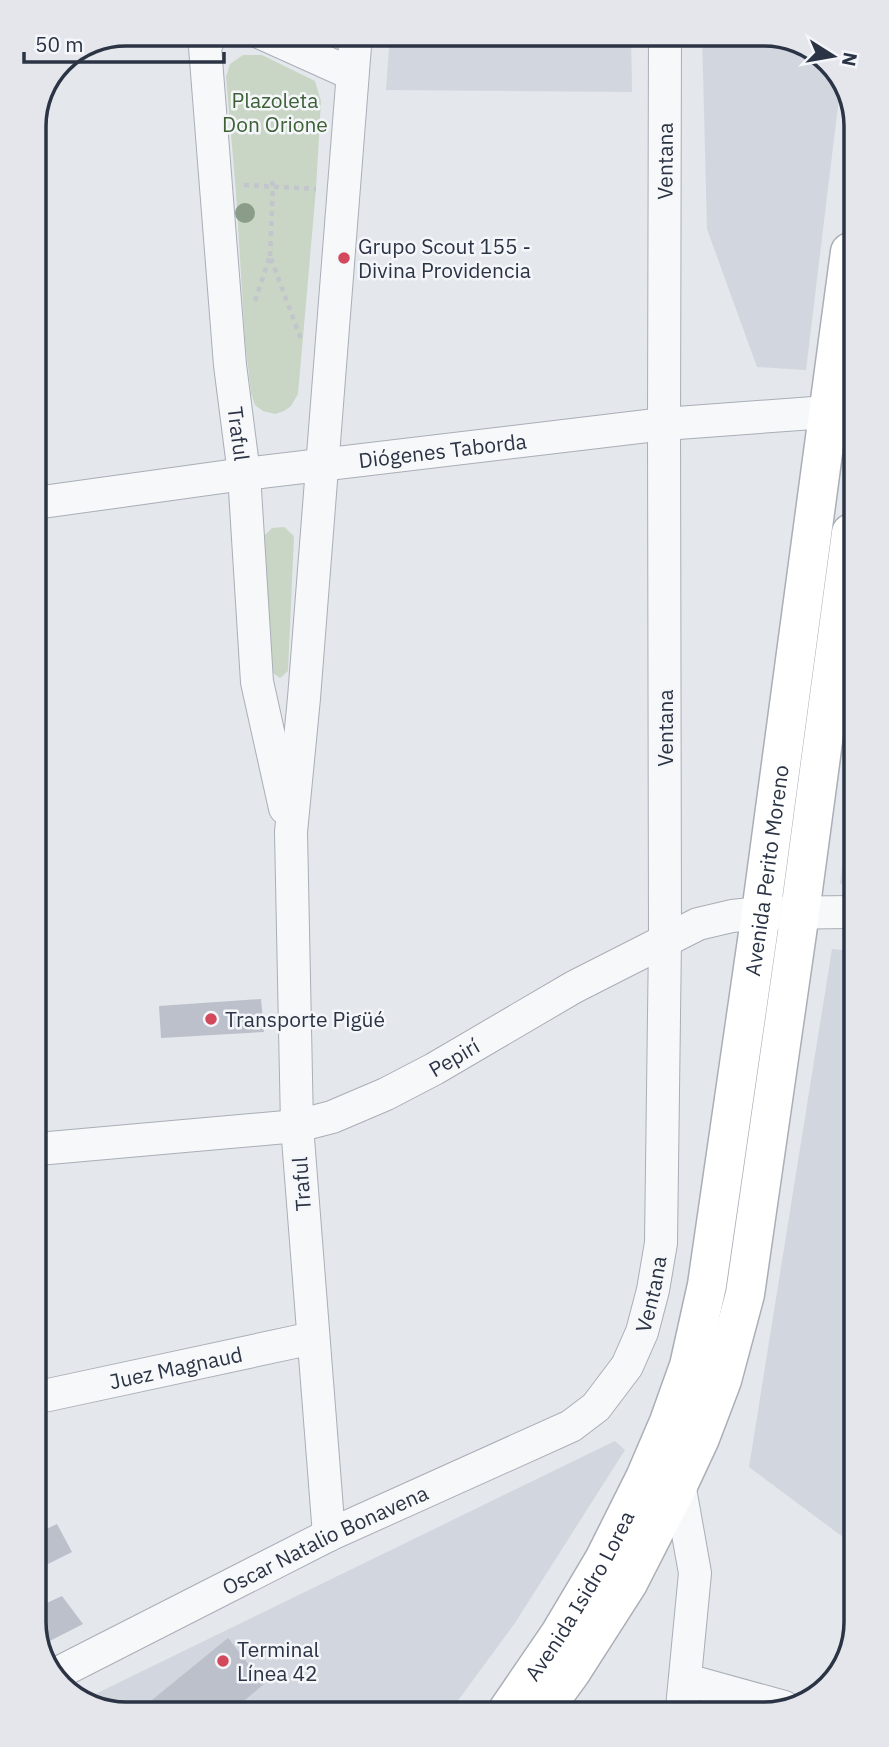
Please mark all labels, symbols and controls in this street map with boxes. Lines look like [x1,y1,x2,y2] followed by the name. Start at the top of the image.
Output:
[24,21,224,65] scale bar
[798,21,868,91] north arrow
[35,30,84,58] text: 50 m
[837,50,863,68] text: N
[222,86,328,138] park label: Plazoleta Don Orione
[651,122,679,200] street label: Ventana
[358,232,531,284] place label: Grupo Scout 155 - Divina Providencia
[336,250,352,266] marker: Grupo Scout 155 - Divina Providencia
[221,405,256,463] street label: Traful
[357,426,528,474] street label: Diógenes Taborda
[651,689,679,767] street label: Ventana
[738,763,795,978] street label: Avenida Perito Moreno
[225,1005,385,1033] place label: Transporte Pigüé
[203,1011,219,1027] marker: Transporte Pigüé
[423,1032,484,1083] street label: Pepirí
[285,1156,317,1212] street label: Traful
[629,1254,673,1335] street label: Ventana
[107,1340,245,1395] street label: Juez Magnaud
[217,1478,432,1601] street label: Oscar Natalio Bonavena
[518,1506,640,1686] street label: Avenida Isidro Lorea
[237,1635,320,1687] place label: Terminal Línea 42
[215,1653,231,1669] marker: Terminal Línea 42

